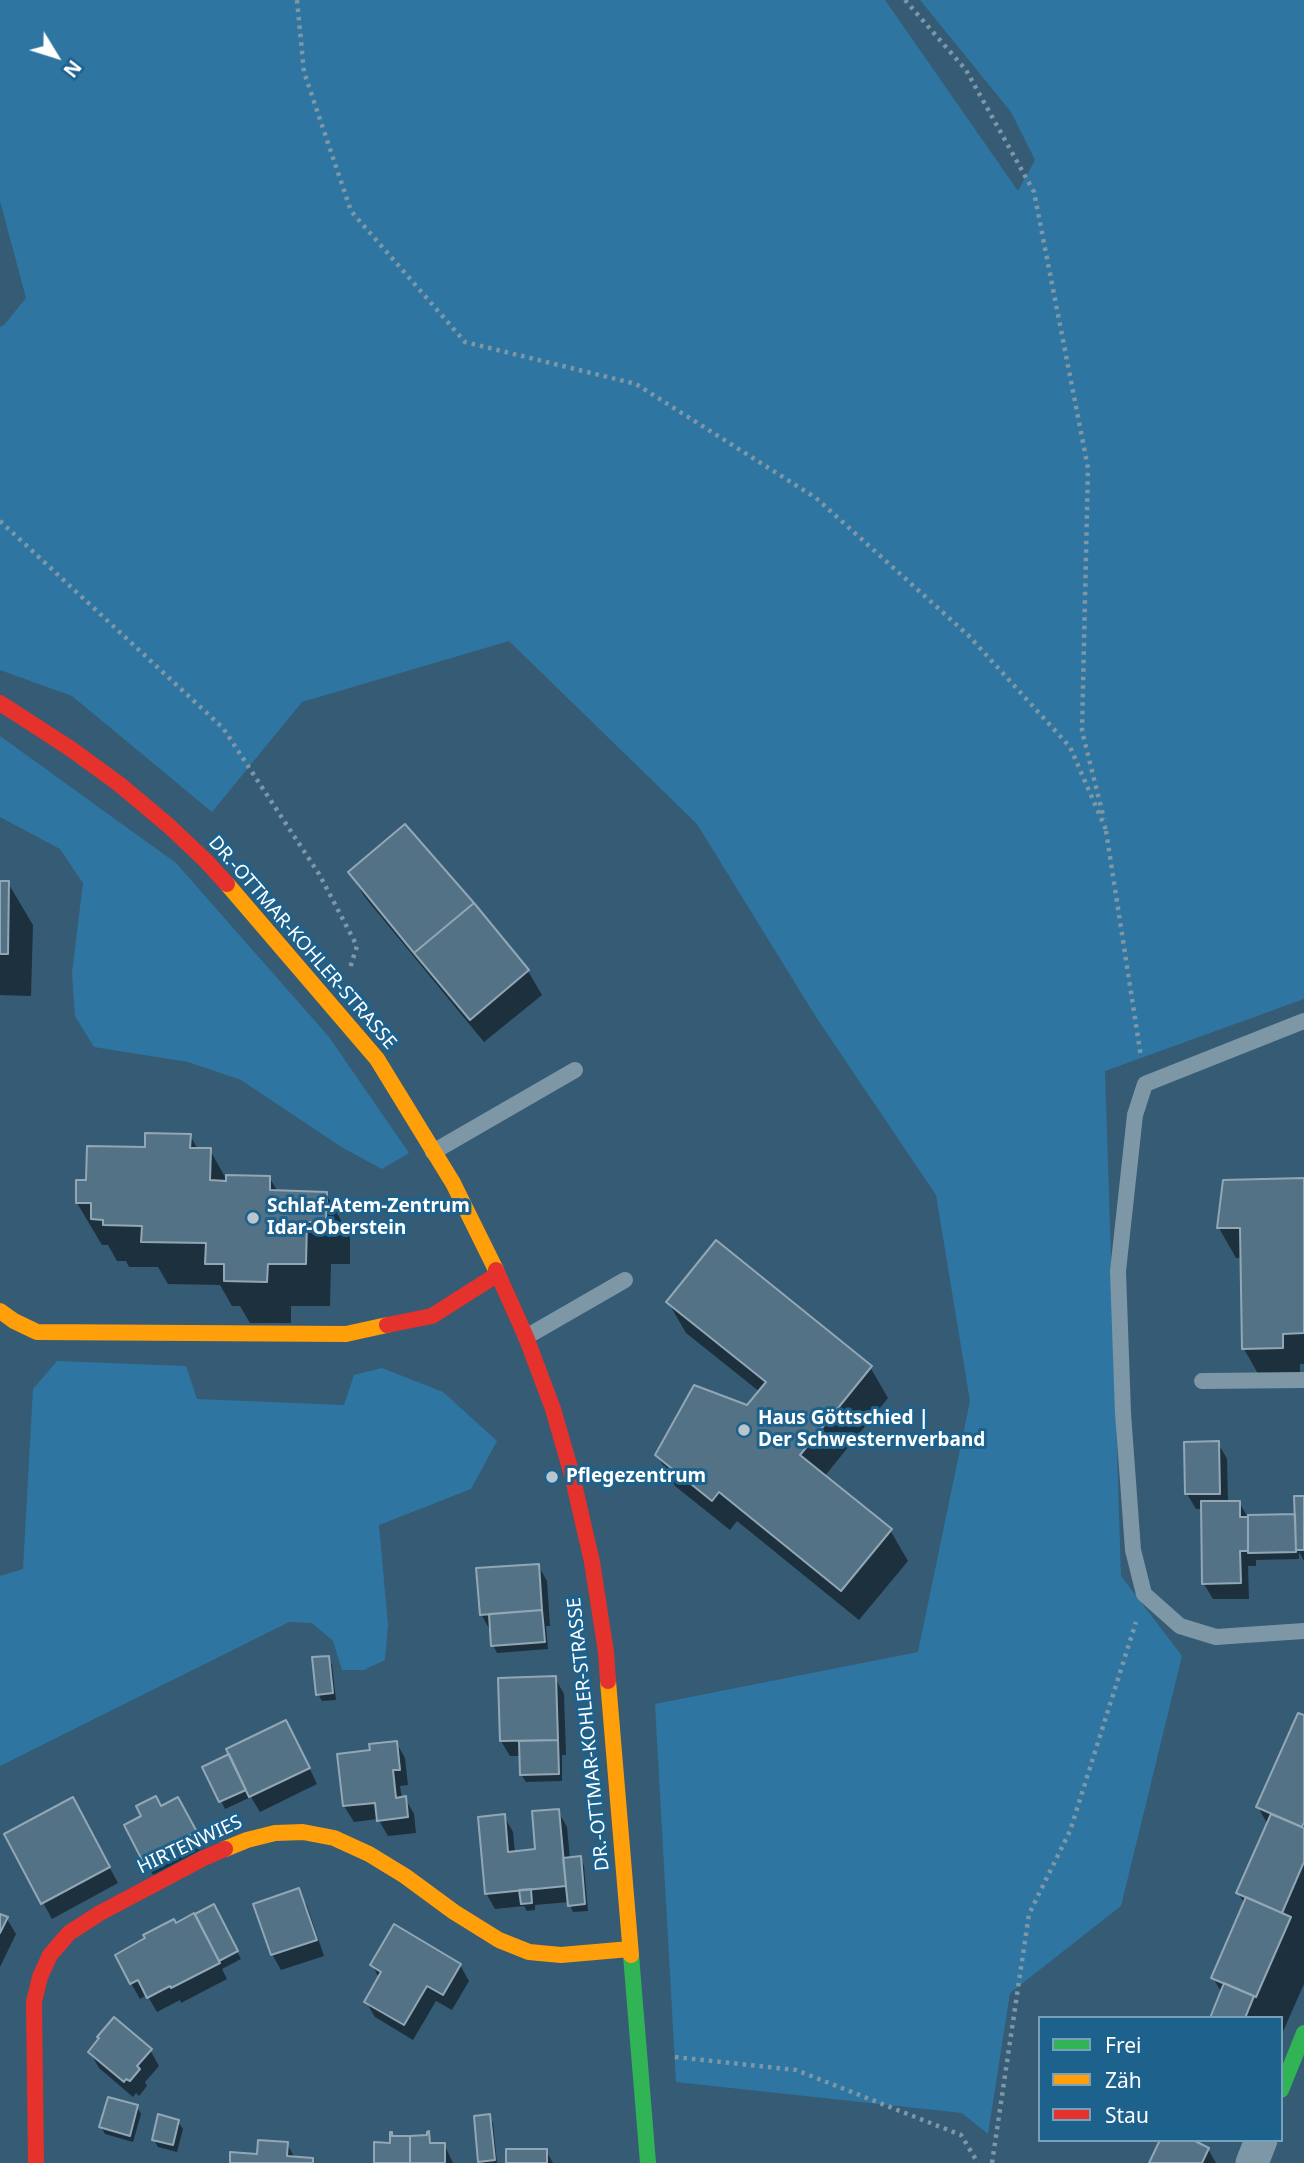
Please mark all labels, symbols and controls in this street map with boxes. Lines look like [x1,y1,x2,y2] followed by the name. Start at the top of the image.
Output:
[21,21,91,91] north arrow
[58,55,88,83] text: N
[203,832,401,1054] street label: DR.-OTTMAR-KOHLER-STRASSE
[267,1196,470,1240] place label: Schlaf-Atem-Zentrum Idar-Oberstein
[245,1210,261,1226] marker: Schlaf-Atem-Zentrum Idar-Oberstein
[758,1408,985,1452] place label: Haus Göttschied | Der Schwesternverband
[736,1422,752,1438] marker: Haus Göttschied | Der Schwesternverband
[566,1466,706,1488] place label: Pflegezentrum
[544,1469,560,1485] marker: Pflegezentrum
[563,1596,615,1872] street label: DR.-OTTMAR-KOHLER-STRASSE
[134,1811,246,1879] street label: HIRTENWIES
[1038,2016,1283,2142] legend
[1105,2031,1141,2059] text: Frei
[1105,2066,1142,2094] text: Zäh
[1105,2101,1149,2129] text: Stau

